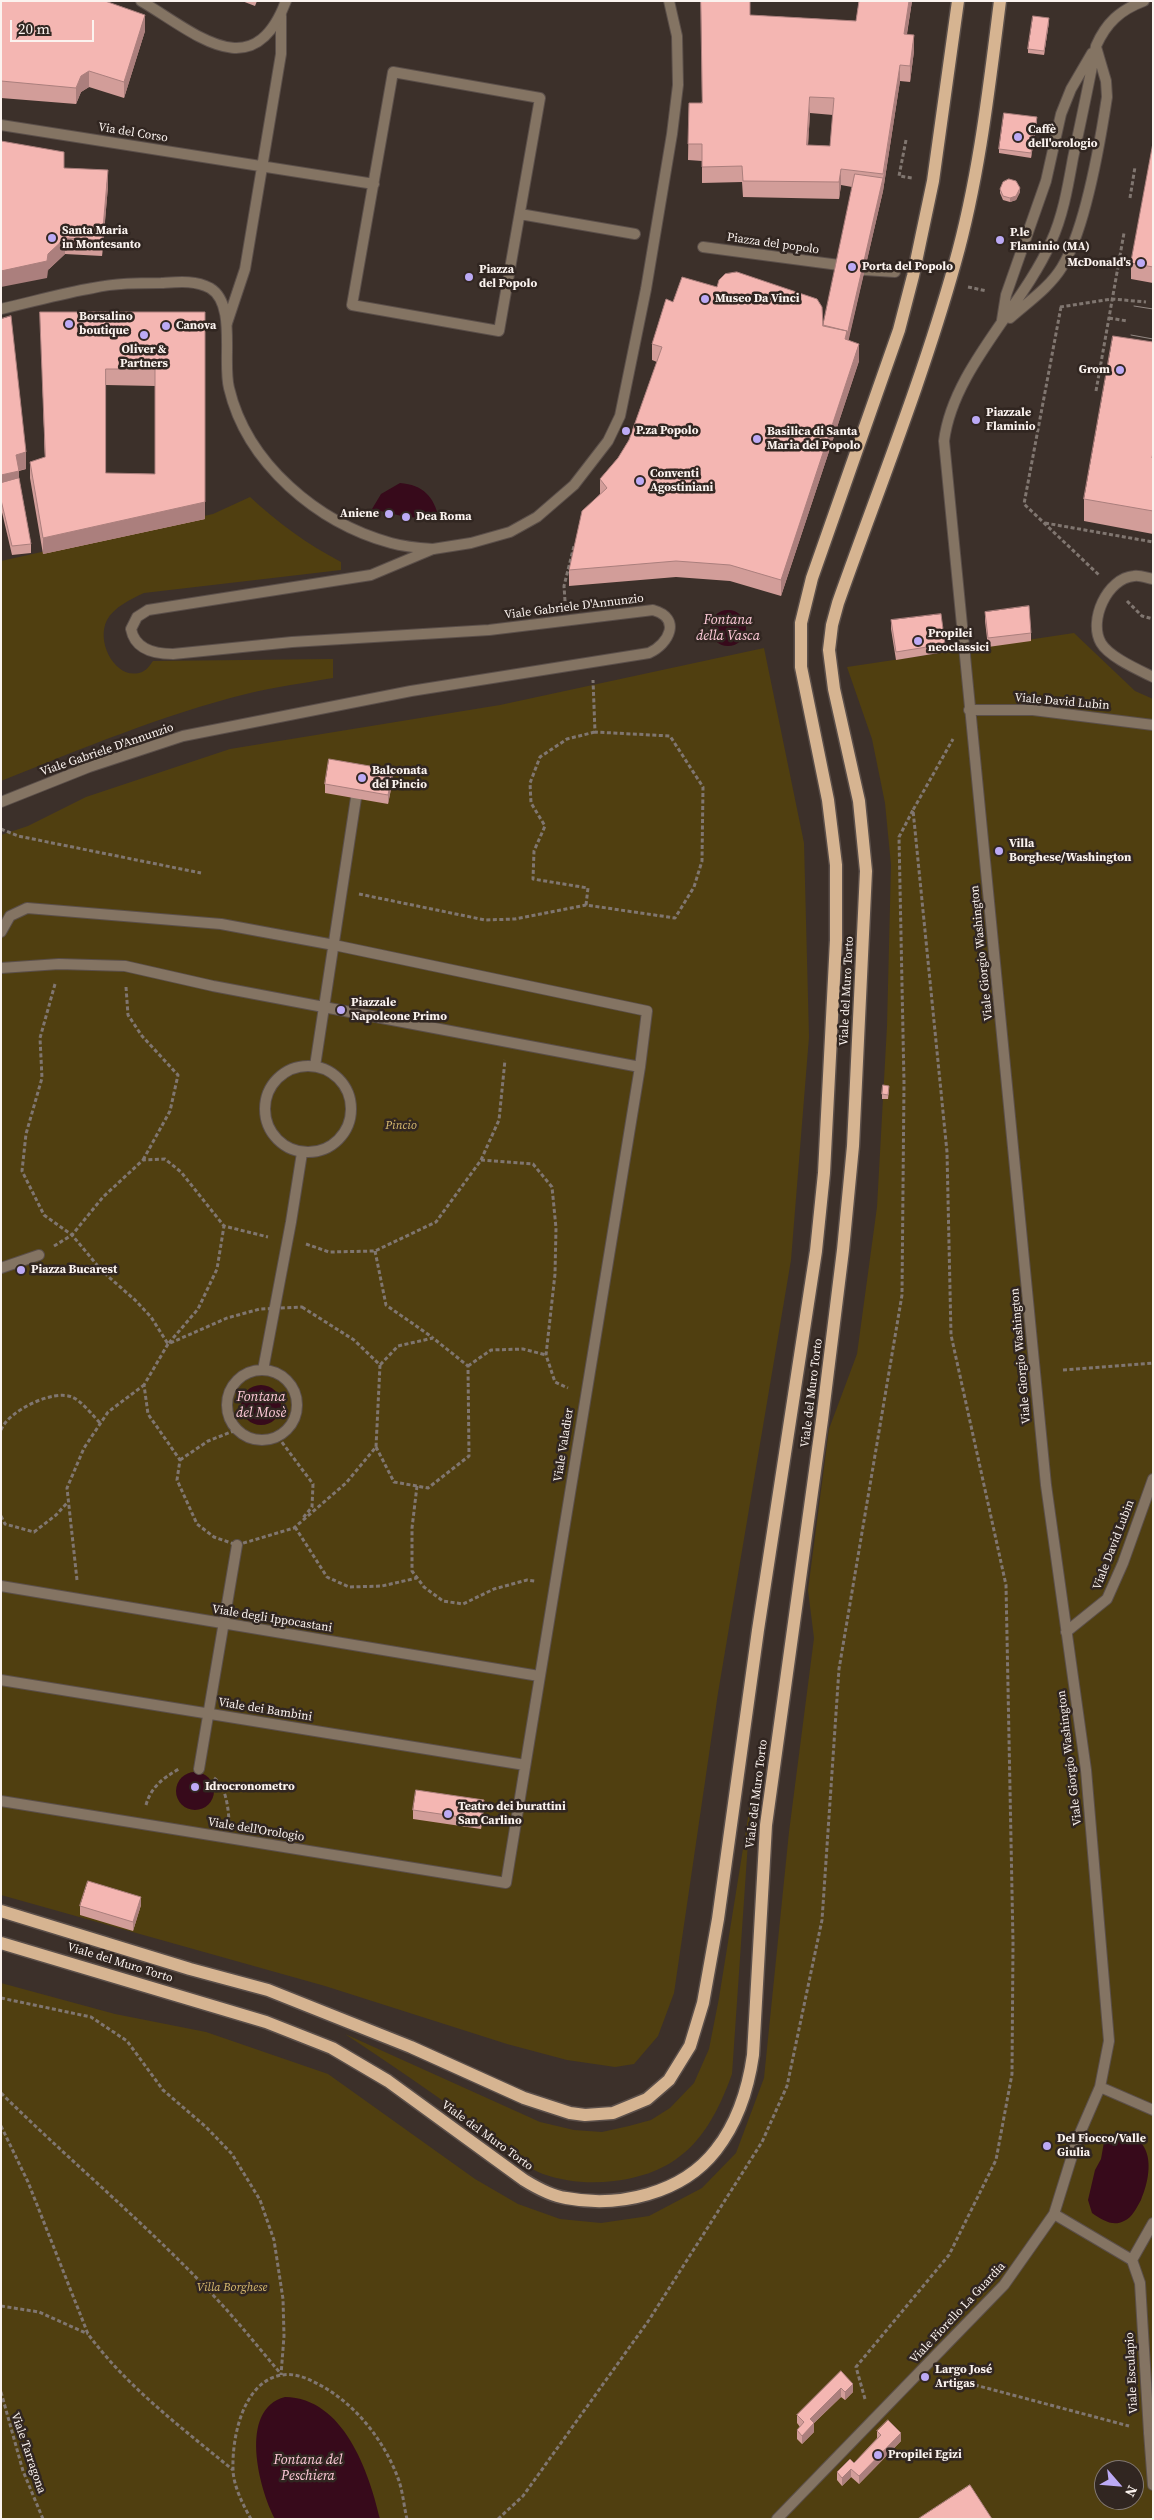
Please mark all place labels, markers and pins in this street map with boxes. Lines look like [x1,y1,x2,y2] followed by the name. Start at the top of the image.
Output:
[1028,123,1098,151] place label: Caffè dell'orologio
[1012,131,1024,143] marker: Caffè dell'orologio
[62,224,141,252] place label: Santa Maria in Montesanto
[1010,226,1090,254] place label: P.le Flaminio (MA)
[46,232,58,244] marker: Santa Maria in Montesanto
[994,234,1006,246] marker: P.le Flaminio (MA)
[1067,256,1131,270] place label: McDonald's
[1135,257,1147,269] marker: McDonald's
[862,260,953,274] place label: Porta del Popolo
[846,261,858,273] marker: Porta del Popolo
[479,263,537,291] place label: Piazza del Popolo
[463,271,475,283] marker: Piazza del Popolo
[715,292,800,306] place label: Museo Da Vinci
[699,293,711,305] marker: Museo Da Vinci
[79,310,133,338] place label: Borsalino boutique
[63,318,75,330] marker: Borsalino boutique
[176,319,216,333] place label: Canova
[160,320,172,332] marker: Canova
[138,329,150,341] marker: Oliver & Partners
[120,343,168,371] place label: Oliver & Partners
[1079,363,1110,377] place label: Grom
[1114,364,1126,376] marker: Grom
[986,406,1036,434] place label: Piazzale Flaminio
[970,414,982,426] marker: Piazzale Flaminio
[636,424,699,438] place label: P.za Popolo
[620,425,632,437] marker: P.za Popolo
[767,425,860,453] place label: Basilica di Santa Maria del Popolo
[751,433,763,445] marker: Basilica di Santa Maria del Popolo
[650,467,713,495] place label: Conventi Agostiniani
[634,475,646,487] marker: Conventi Agostiniani
[340,507,379,521] place label: Aniene
[383,508,395,520] marker: Aniene
[416,510,472,524] place label: Dea Roma
[400,511,412,523] marker: Dea Roma
[928,627,989,655] place label: Propilei neoclassici
[912,635,924,647] marker: Propilei neoclassici
[372,764,427,792] place label: Balconata del Pincio
[356,772,368,784] marker: Balconata del Pincio
[1009,837,1131,865] place label: Villa Borghese/Washington
[993,845,1005,857] marker: Villa Borghese/Washington
[351,996,447,1024] place label: Piazzale Napoleone Primo
[335,1004,347,1016] marker: Piazzale Napoleone Primo
[31,1263,117,1277] place label: Piazza Bucarest
[15,1264,27,1276] marker: Piazza Bucarest
[205,1780,295,1794] place label: Idrocronometro
[189,1781,201,1793] marker: Idrocronometro
[458,1800,566,1828] place label: Teatro dei burattini San Carlino
[442,1808,454,1820] marker: Teatro dei burattini San Carlino
[1057,2132,1146,2160] place label: Del Fiocco/Valle Giulia
[1041,2140,1053,2152] marker: Del Fiocco/Valle Giulia
[935,2363,992,2391] place label: Largo José Artigas
[919,2371,931,2383] marker: Largo José Artigas
[888,2448,962,2462] place label: Propilei Egizi
[872,2449,884,2461] marker: Propilei Egizi

